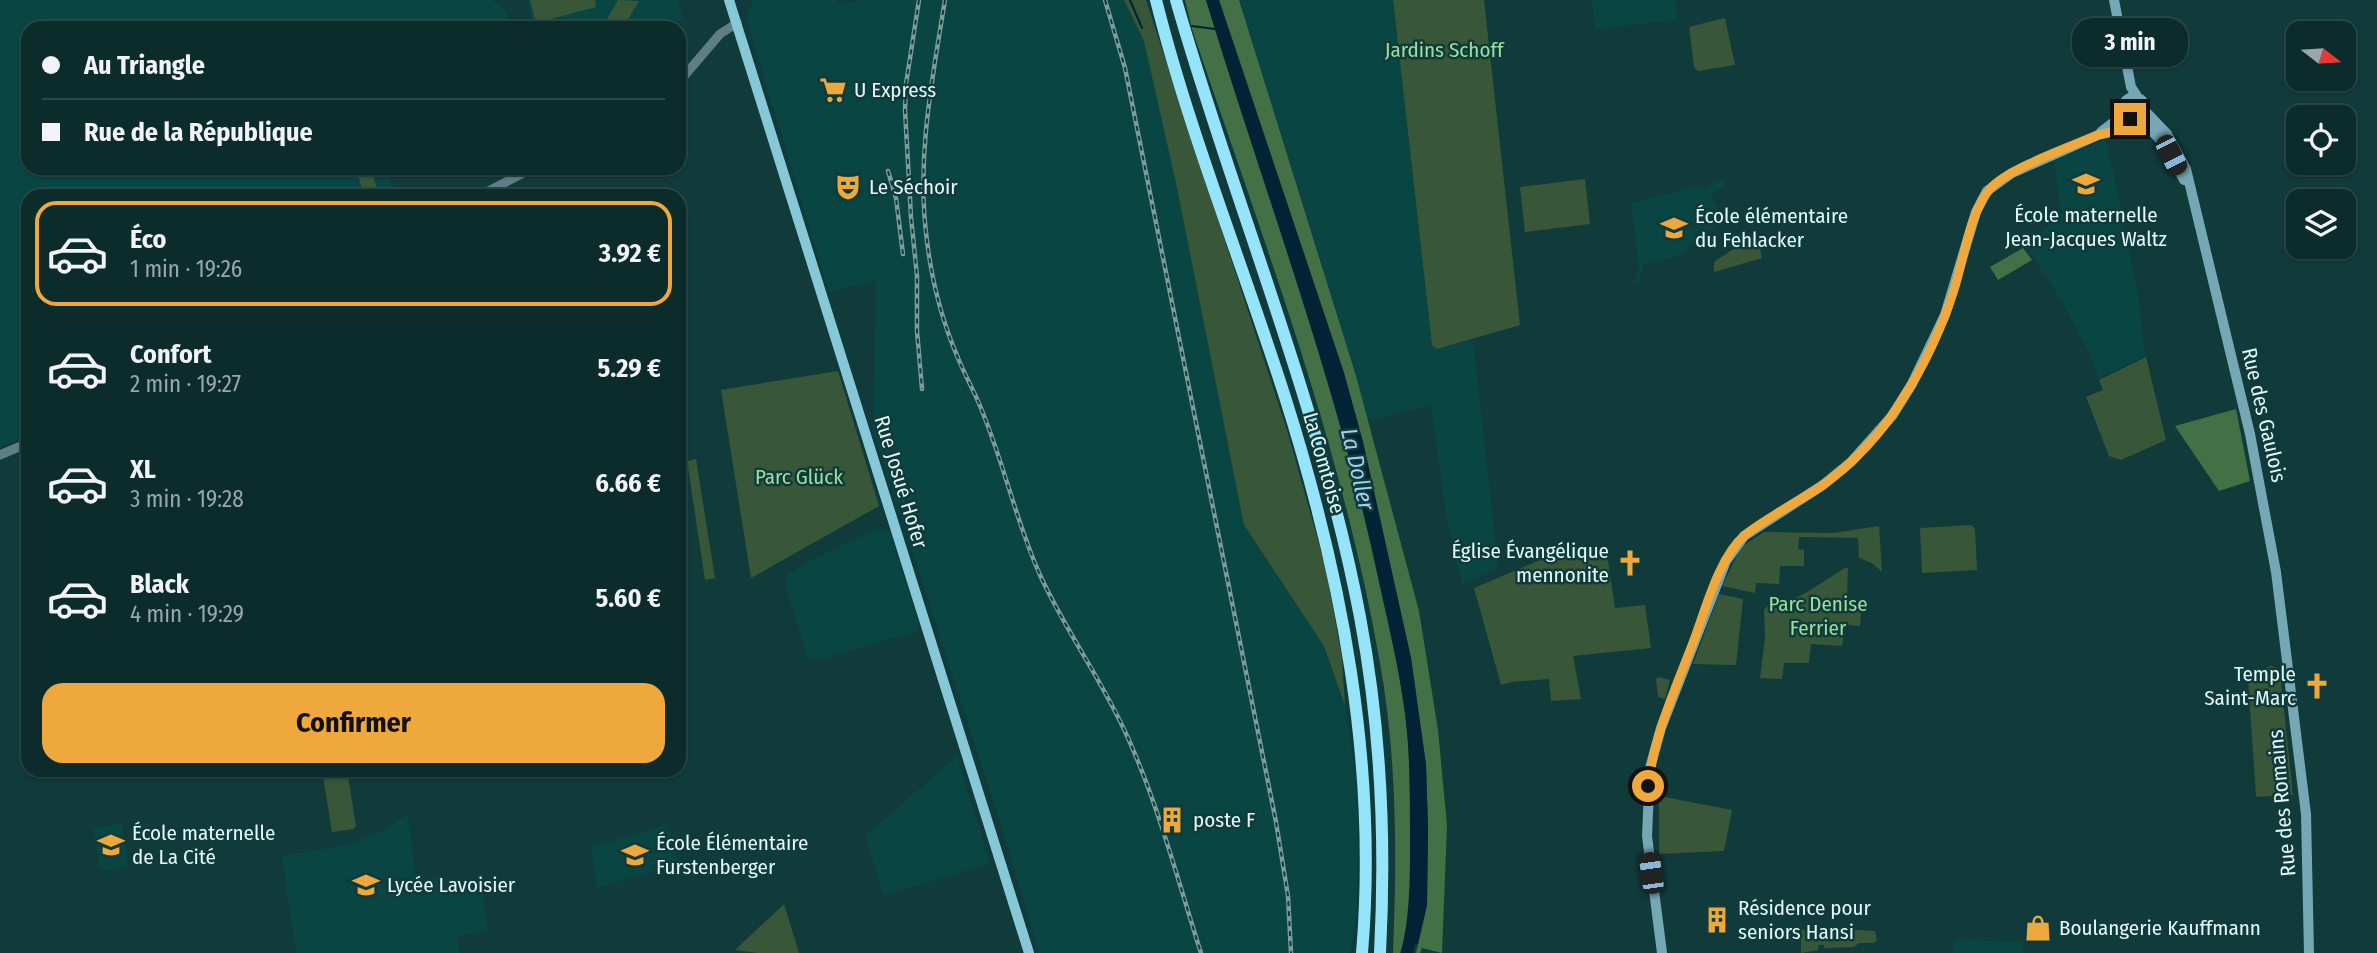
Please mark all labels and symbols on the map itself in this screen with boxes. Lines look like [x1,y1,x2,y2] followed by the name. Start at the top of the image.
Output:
[2072,18,2188,66] callout: 3 min
[2286,21,2356,91] north arrow
[1385,37,1505,63] park label: Jardins Schoff
[818,75,848,105] supermarket icon: U Express
[854,77,936,103] place label: U Express
[2114,103,2146,135] route end
[2153,132,2190,178] car
[2071,169,2101,199] school or university icon: École maternelle Jean-Jacques Waltz
[833,172,863,202] theatre icon: Le Séchoir
[869,174,958,200] place label: Le Séchoir
[2005,202,2167,252] place label: École maternelle Jean-Jacques Waltz
[1695,203,1848,253] place label: École élémentaire du Fehlacker
[1659,213,1689,243] school or university icon: École élémentaire du Fehlacker
[2236,345,2292,485] street label: Rue des Gaulois
[1297,409,1351,517] street label: La Comtoise
[868,412,934,552] street label: Rue Josué Hofer
[1335,425,1381,514] water label: La Doller
[755,464,843,490] park label: Parc Glück
[1451,538,1609,588] place label: Église Évangélique mennonite
[1615,548,1645,578] church icon: Église Évangélique mennonite
[1768,591,1868,641] park label: Parc Denise Ferrier
[2204,661,2296,711] place label: Temple Saint-Marc
[2302,671,2332,701] church icon: Temple Saint-Marc
[2263,729,2301,877] street label: Rue des Romains
[1632,770,1664,802] route start
[1157,805,1187,835] building icon: poste F
[1193,807,1255,833] place label: poste F
[132,820,275,870] place label: École maternelle de La Cité
[96,830,126,860] school or university icon: École maternelle de La Cité
[656,830,808,880] place label: École Élémentaire Furstenberger
[620,840,650,870] school or university icon: École Élémentaire Furstenberger
[1638,851,1665,895] car
[351,870,381,900] school or university icon: Lycée Lavoisier
[387,872,516,898] place label: Lycée Lavoisier
[1738,895,1872,945] place label: Résidence pour seniors Hansi
[1702,905,1732,935] building icon: Résidence pour seniors Hansi
[2023,913,2053,943] shop icon: Boulangerie Kauffmann
[2059,915,2261,941] place label: Boulangerie Kauffmann

